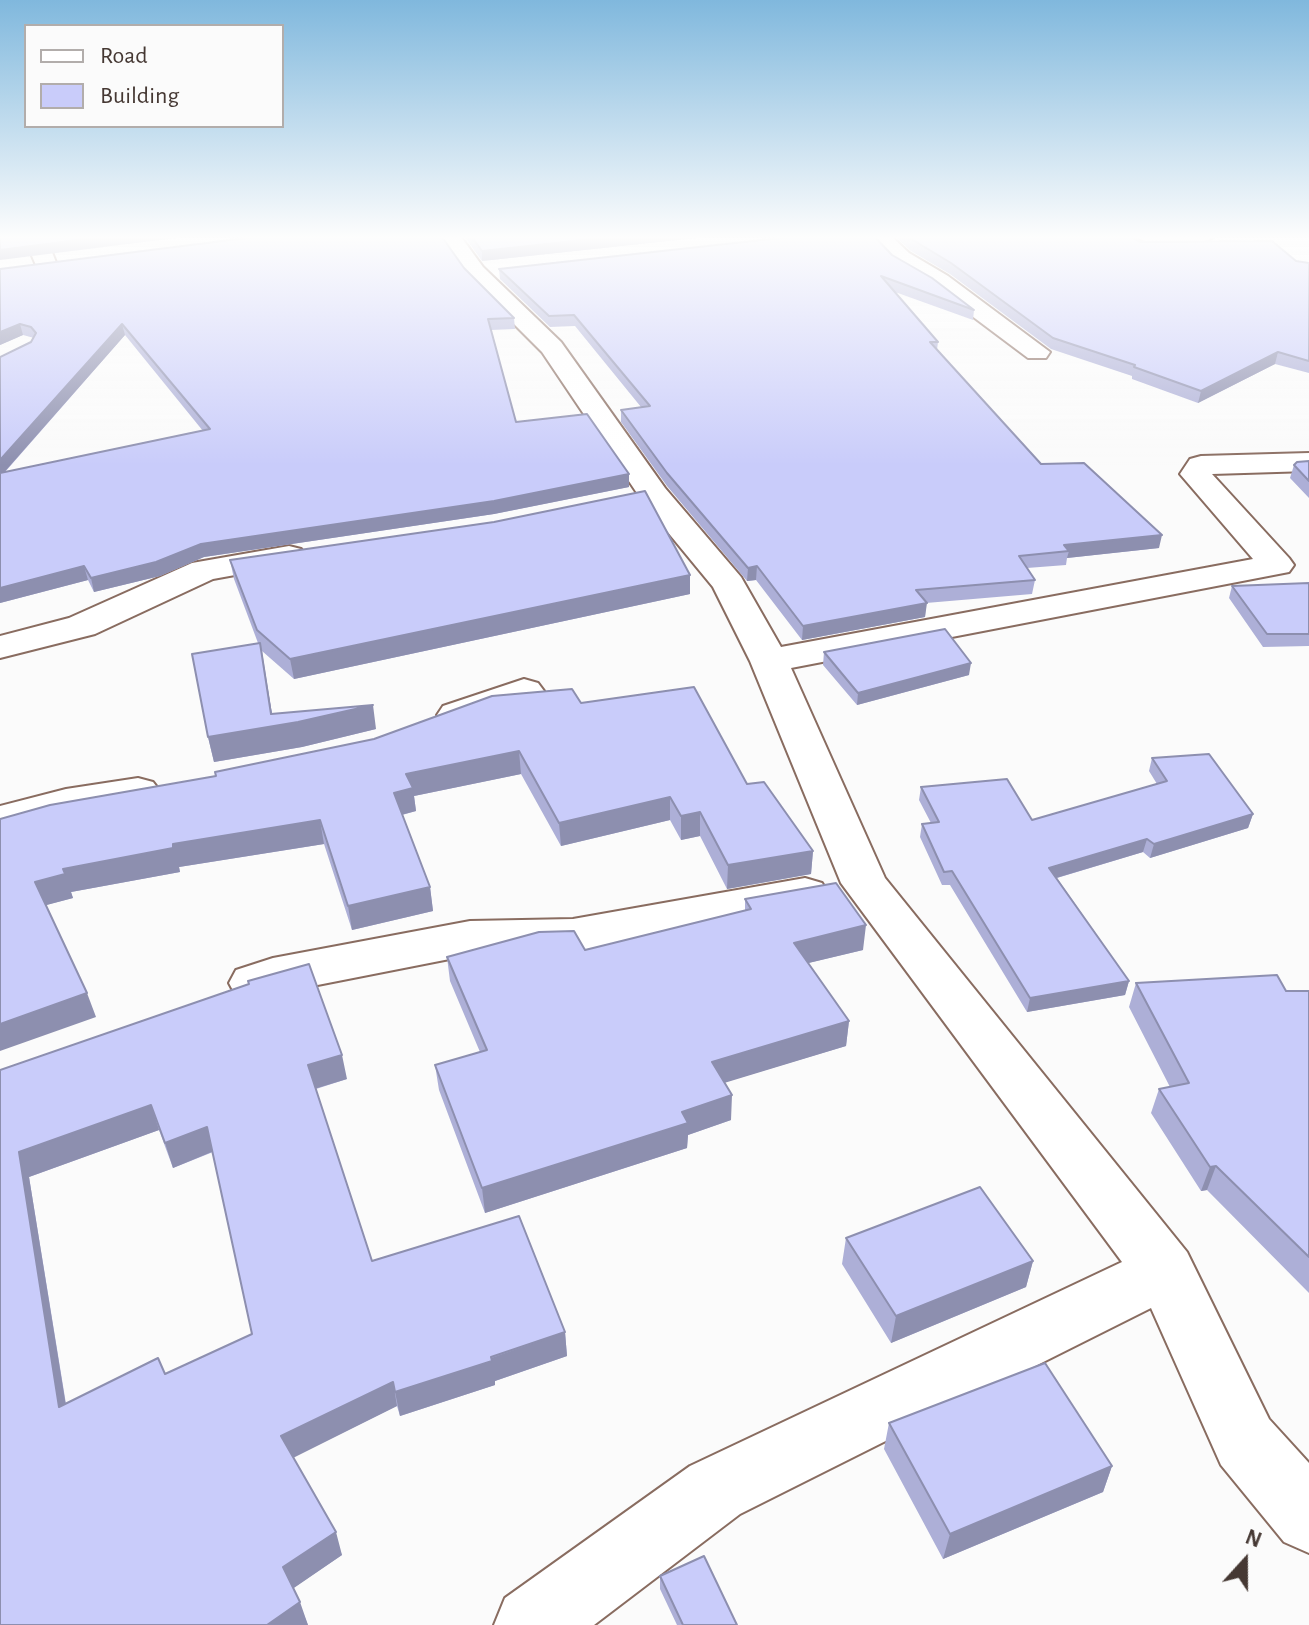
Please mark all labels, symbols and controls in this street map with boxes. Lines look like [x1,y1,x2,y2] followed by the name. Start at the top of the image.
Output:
[24,24,284,128] legend
[100,44,148,68] text: Road
[100,84,179,108] text: Building
[1205,1521,1285,1601] north arrow
[1243,1526,1265,1552] text: N

